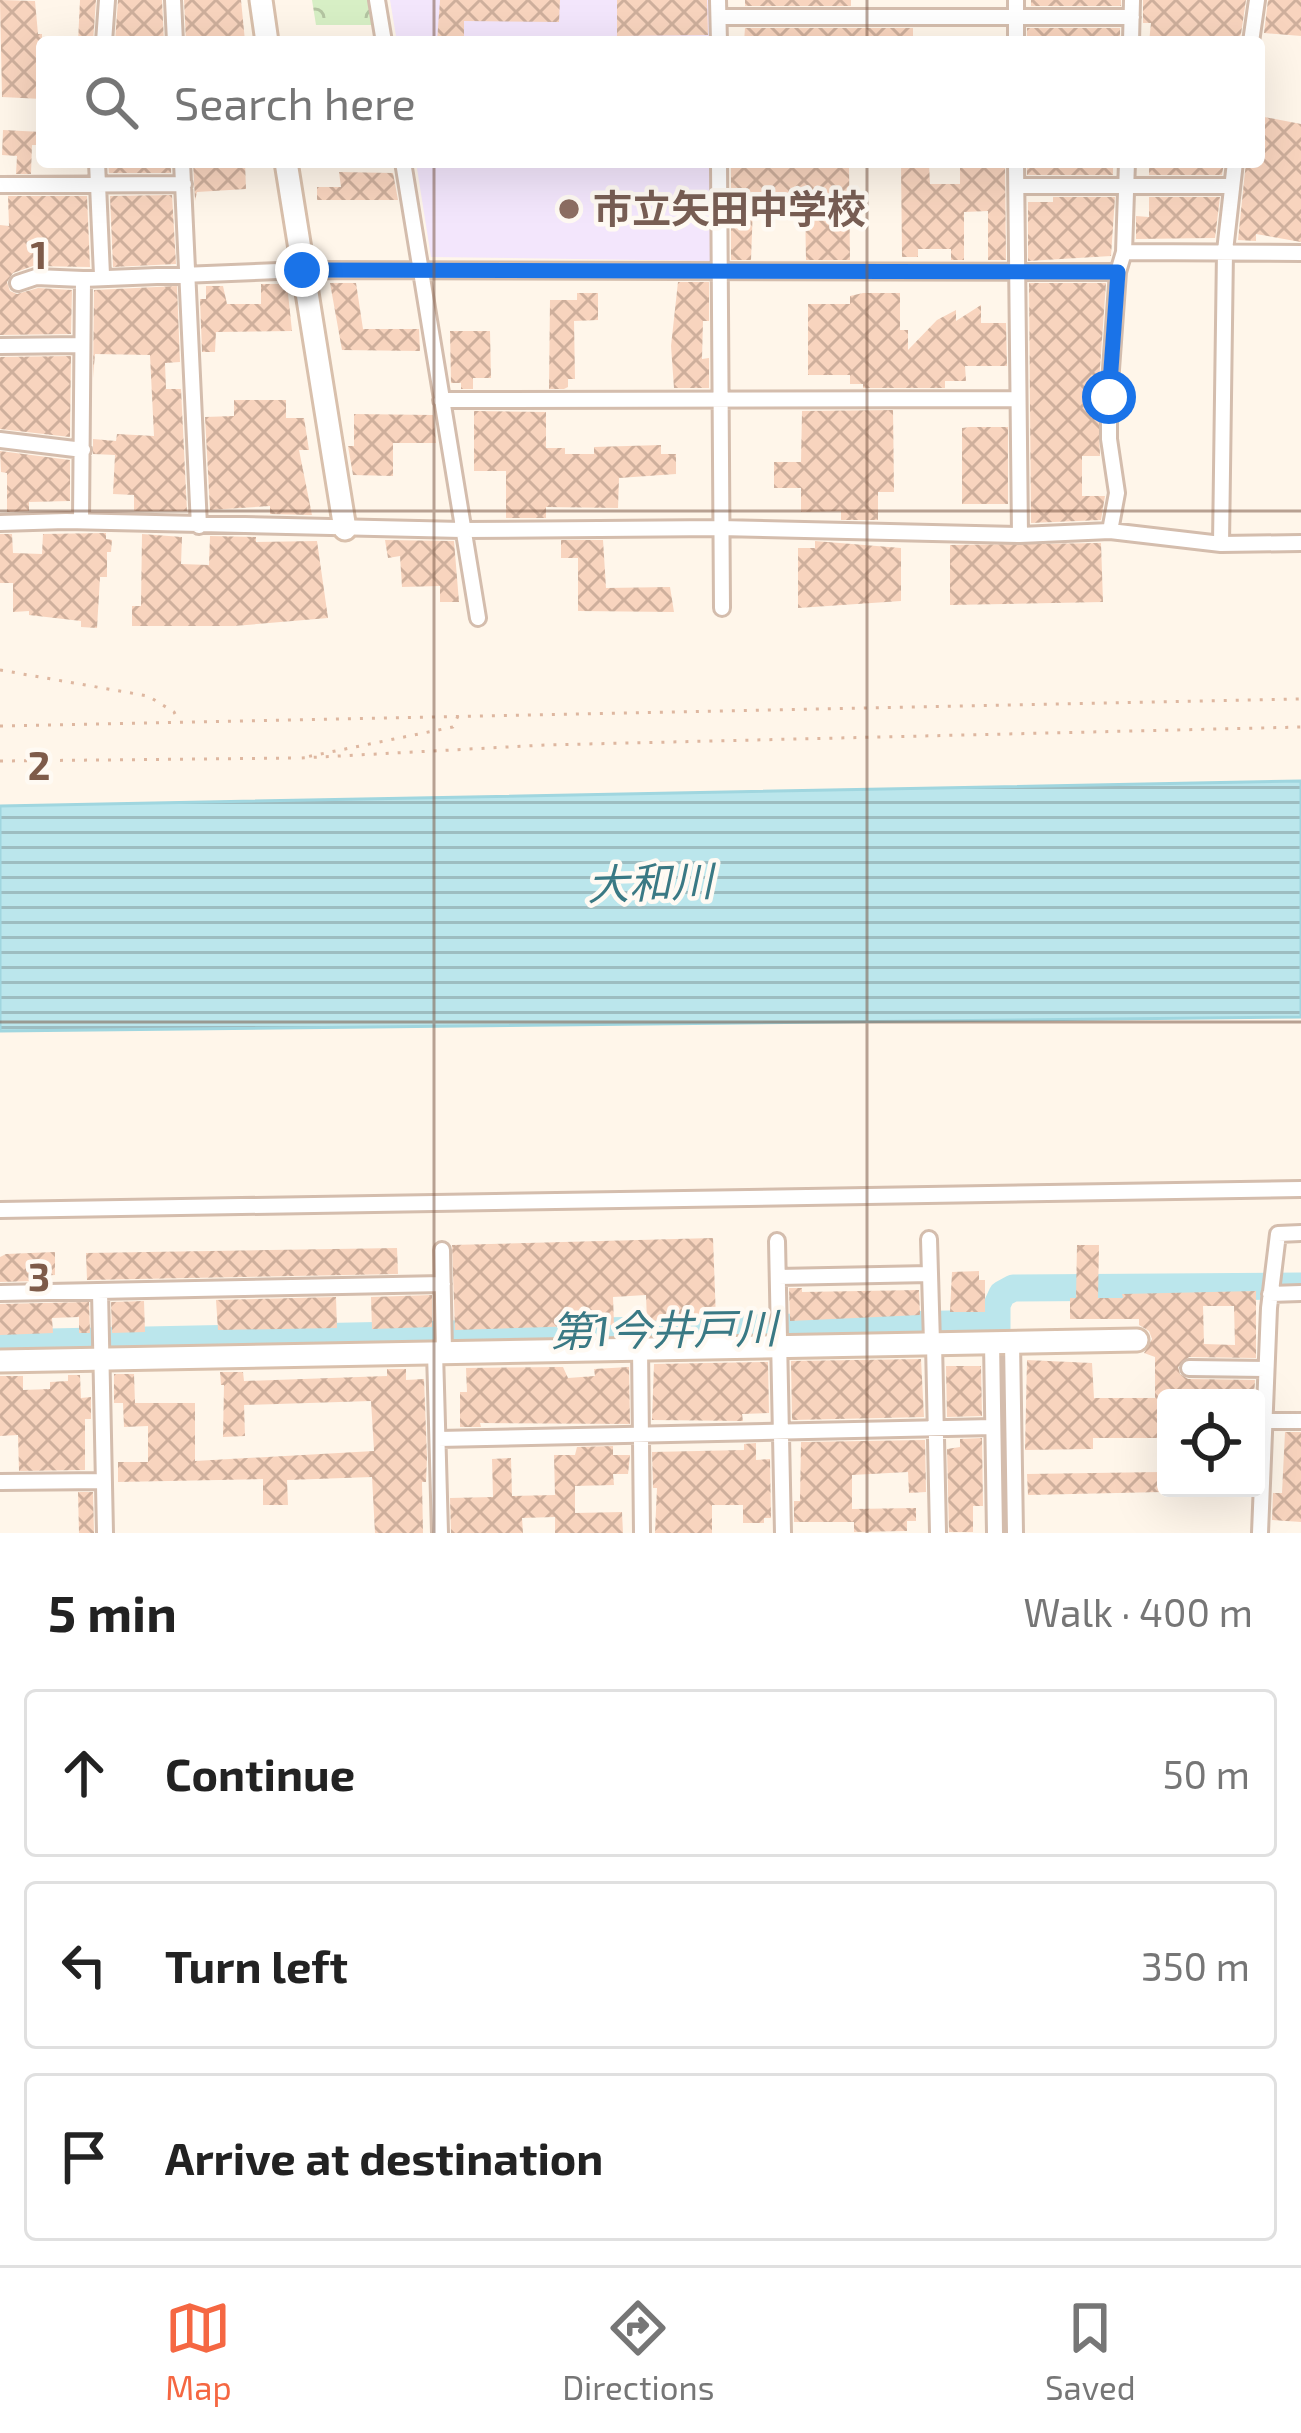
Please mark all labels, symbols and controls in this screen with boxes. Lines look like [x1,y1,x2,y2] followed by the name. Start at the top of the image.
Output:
[36,36,1265,168] search box
[78,69,144,135] icon: search
[174,75,416,129] text: Search here
[593,184,866,231] place label: 市立矢田中学校
[556,196,582,222] marker: 市立矢田中学校
[31,230,47,277] text: 1
[275,243,329,297] route end
[1082,370,1136,424] route start
[28,741,50,788] text: 2
[586,854,718,908] water label: 大和川
[28,1252,50,1299] text: 3
[550,1301,782,1355] water label: 第1今井戸川
[1157,1389,1265,1497] map controls
[1157,1389,1265,1497] button: locate
[48,1581,177,1642] text: 5 min
[1024,1588,1253,1635] text: Walk · 400 m
[51,1740,117,1806] icon: ahead
[165,1746,355,1800] text: Continue
[1163,1750,1250,1797] text: 50 m
[51,1932,117,1998] icon: left
[165,1938,348,1992] text: Turn left
[1141,1942,1250,1989] text: 350 m
[51,2124,117,2190] icon: arrive
[165,2130,603,2184] text: Arrive at destination
[165,2295,232,2407] tab: Map
[562,2295,714,2407] tab: Directions
[1045,2295,1136,2407] tab: Saved

